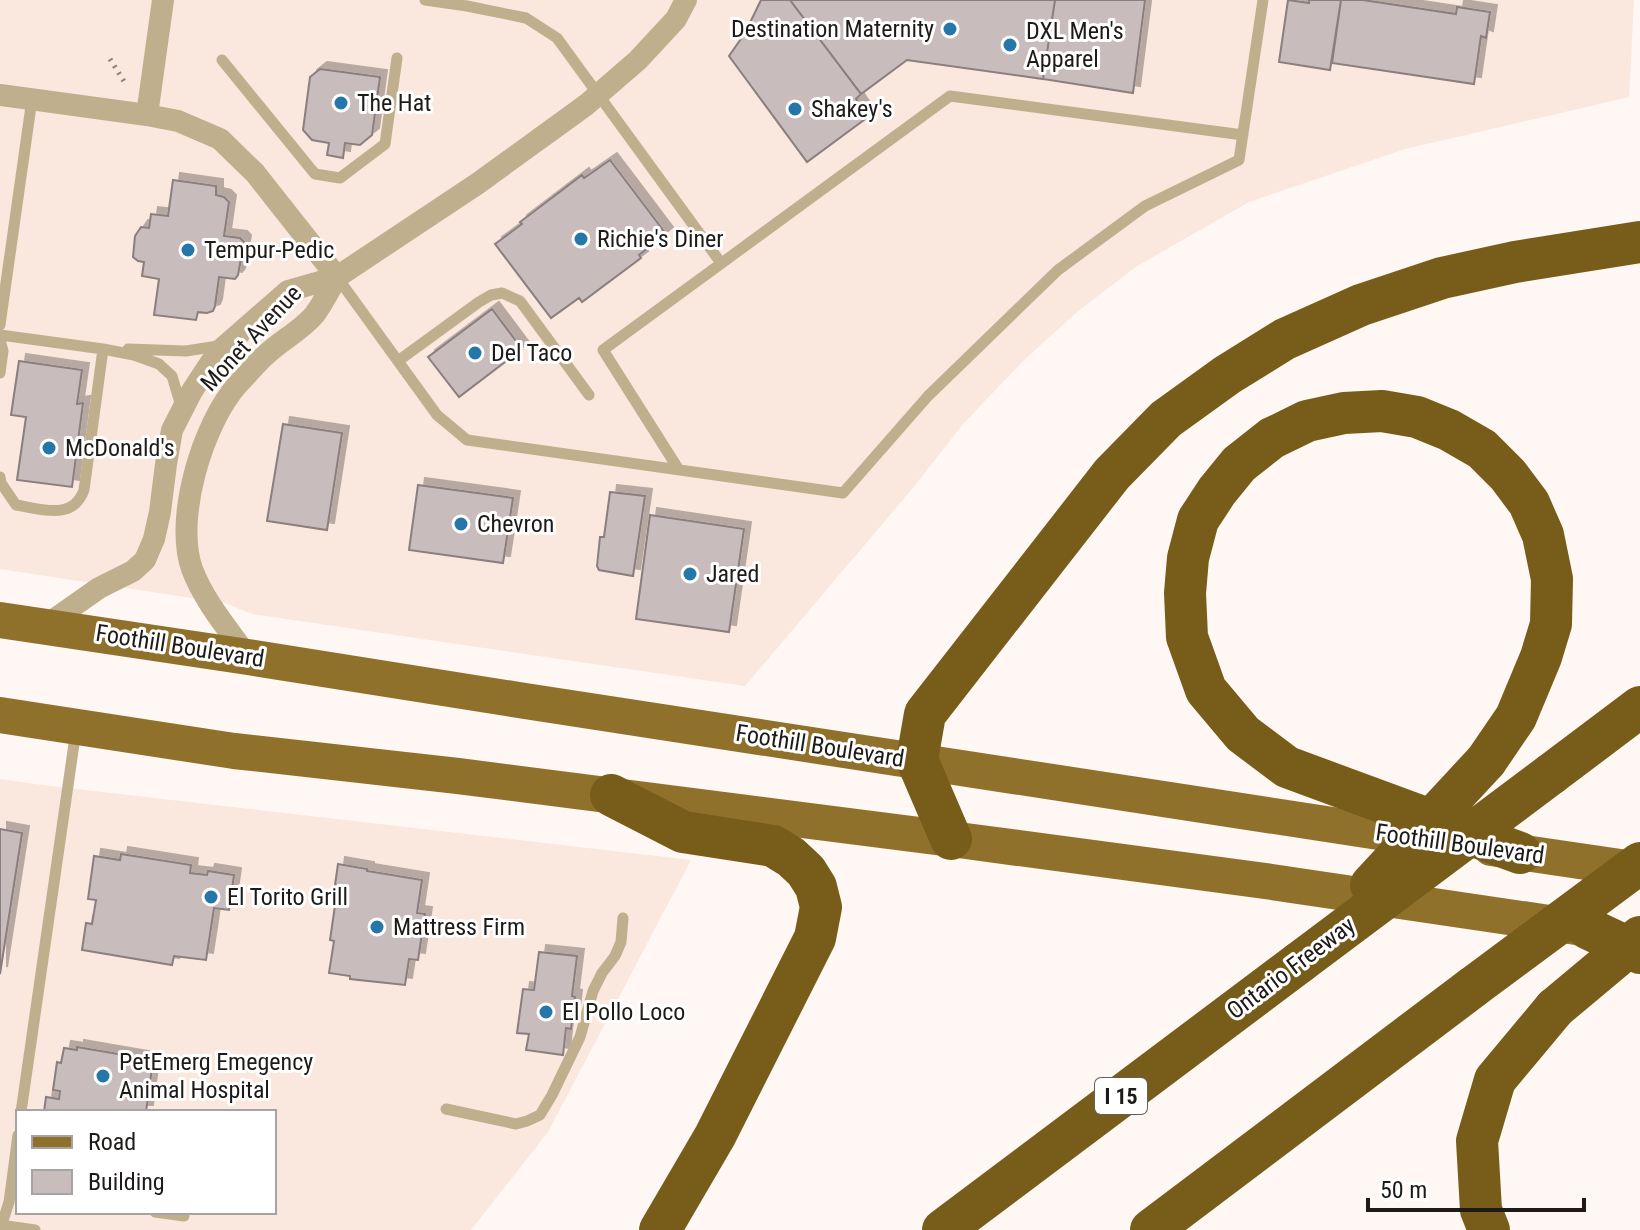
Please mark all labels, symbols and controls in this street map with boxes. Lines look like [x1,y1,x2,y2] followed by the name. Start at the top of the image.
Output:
[731,15,934,43] place label: Destination Maternity
[1026,17,1124,73] place label: DXL Men's Apparel
[941,20,959,38] marker: Destination Maternity
[1001,36,1019,54] marker: DXL Men's Apparel
[357,89,431,117] place label: The Hat
[332,94,350,112] marker: The Hat
[811,95,893,123] place label: Shakey's
[786,100,804,118] marker: Shakey's
[597,225,724,253] place label: Richie's Diner
[572,230,590,248] marker: Richie's Diner
[204,236,334,264] place label: Tempur-Pedic
[179,241,197,259] marker: Tempur-Pedic
[195,279,307,397] street label: Monet Avenue
[491,339,572,367] place label: Del Taco
[466,344,484,362] marker: Del Taco
[65,434,175,462] place label: McDonald's
[40,439,58,457] marker: McDonald's
[477,510,554,538] place label: Chevron
[452,515,470,533] marker: Chevron
[706,560,759,588] place label: Jared
[681,565,699,583] marker: Jared
[94,619,266,673] street label: Foothill Boulevard
[734,719,906,773] street label: Foothill Boulevard
[1374,818,1546,870] street label: Foothill Boulevard
[227,883,348,911] place label: El Torito Grill
[202,888,220,906] marker: El Torito Grill
[1222,911,1360,1025] street label: Ontario Freeway
[393,913,525,941] place label: Mattress Firm
[368,918,386,936] marker: Mattress Firm
[562,998,685,1026] place label: El Pollo Loco
[537,1003,555,1021] marker: El Pollo Loco
[119,1048,313,1104] place label: PetEmerg Emegency Animal Hospital
[94,1067,112,1085] marker: PetEmerg Emegency Animal Hospital
[1095,1078,1147,1114] road number: I 15
[16,1110,276,1214] legend
[88,1128,136,1156] text: Road
[1368,1162,1584,1212] scale bar
[88,1168,165,1196] text: Building
[1380,1176,1427,1204] text: 50 m

